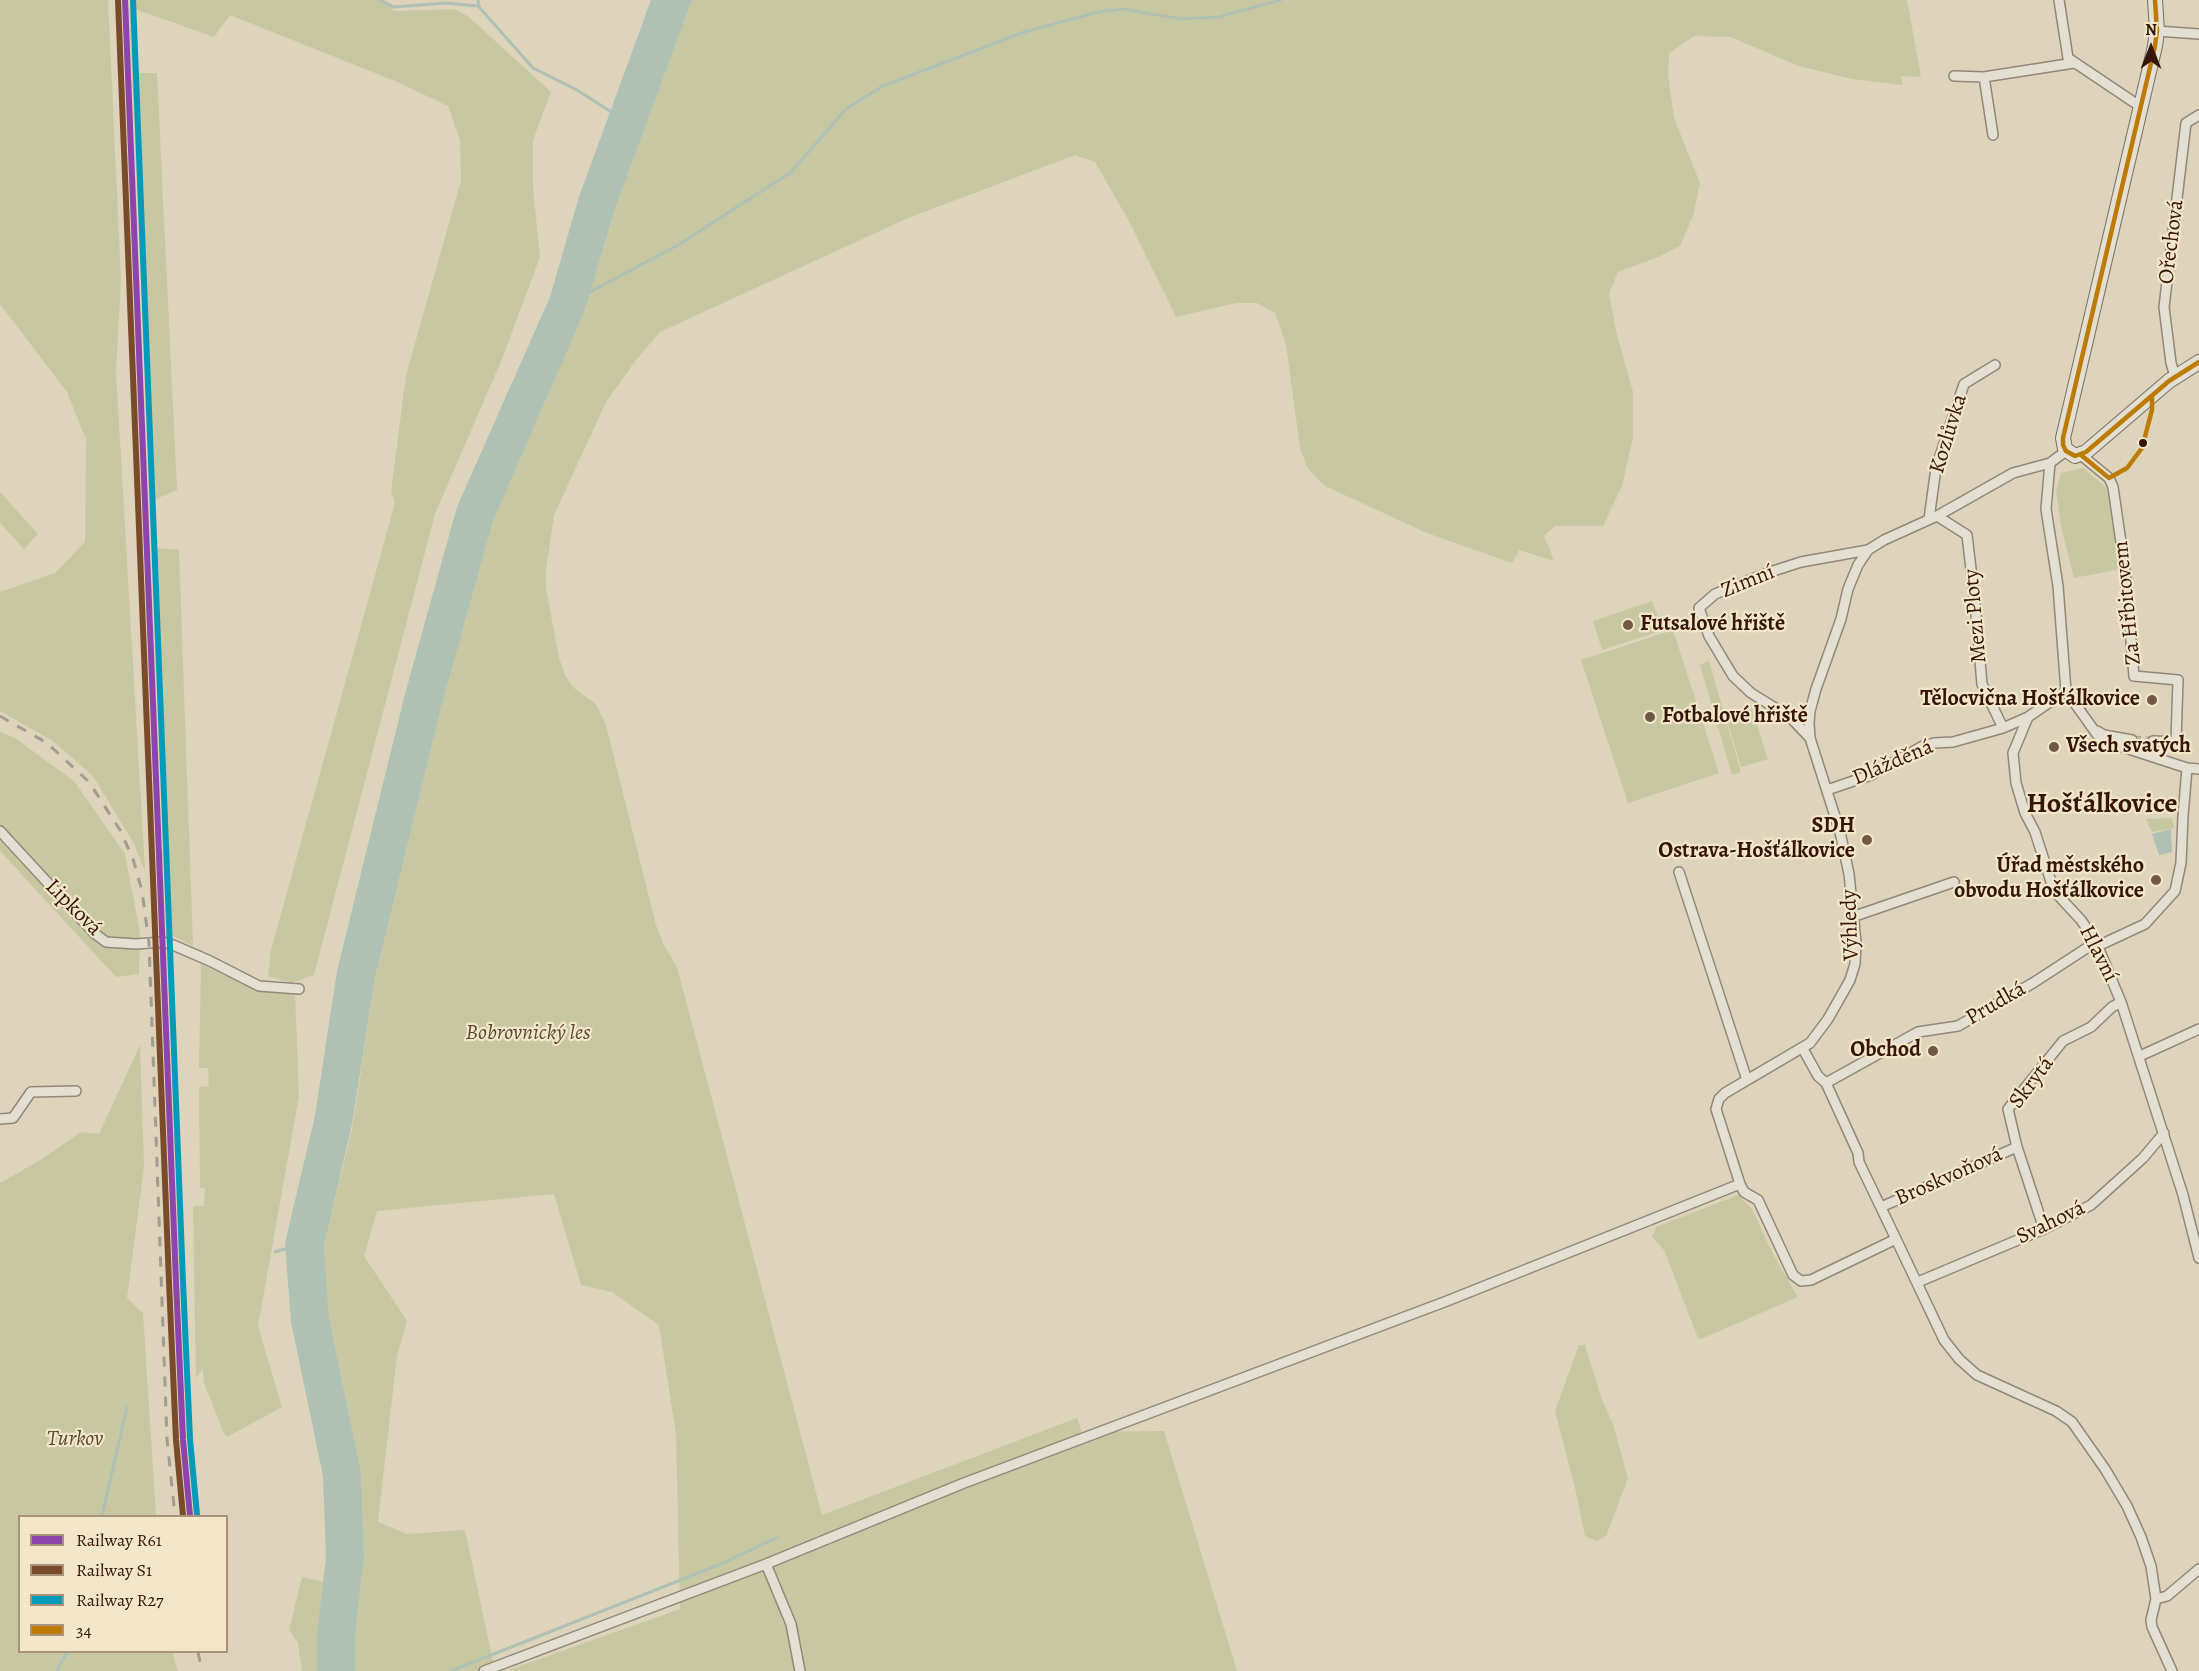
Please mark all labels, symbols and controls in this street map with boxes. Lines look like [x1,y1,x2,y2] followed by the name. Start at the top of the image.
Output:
[2121,18,2181,78] north arrow
[2145,19,2157,41] text: N
[2154,198,2190,286] street label: Ořechová
[1924,391,1974,477] street label: Kozlůvka
[2137,437,2149,449] unlabelled marker
[2108,540,2148,666] street label: Za Hřbitovem
[1717,559,1779,605] street label: Zimní
[1959,568,1993,664] street label: Mezi Ploty
[1640,612,1785,638] place label: Futsalové hřiště
[1621,618,1635,632] marker: Futsalové hřiště
[1920,687,2140,713] place label: Tělocvična Hošťálkovice
[2145,693,2159,707] marker: Tělocvična Hošťálkovice
[1662,704,1808,730] place label: Fotbalové hřiště
[1643,710,1657,724] marker: Fotbalové hřiště
[1849,734,1937,792] street label: Dlážděná
[2066,734,2191,760] place label: Všech svatých
[2047,740,2061,754] marker: Všech svatých
[2026,788,2178,822] district label: Hošťálkovice
[1658,814,1855,866] place label: SDH Ostrava-Hošťálkovice
[1860,833,1874,847] marker: SDH Ostrava-Hošťálkovice
[1954,854,2144,906] place label: Úřad městského obvodu Hošťálkovice
[2149,873,2163,887] marker: Úřad městského obvodu Hošťálkovice
[39,874,107,942] street label: Lipková
[1837,889,1865,961] street label: Výhledy
[2073,921,2123,987] street label: Hlavní
[1961,976,2031,1032] street label: Prudká
[466,1021,590,1047] park label: Bobrovnický les
[1850,1038,1921,1064] place label: Obchod
[1926,1044,1940,1058] marker: Obchod
[2004,1052,2060,1114] street label: Skrytá
[1891,1142,2007,1212] street label: Broskvoňová
[2012,1195,2090,1251] street label: Svahová
[47,1427,103,1453] park label: Turkov
[18,1515,228,1653] legend
[76,1528,162,1552] text: Railway R61
[76,1558,152,1582] text: Railway S1
[76,1588,164,1612] text: Railway R27
[76,1618,92,1642] text: 34

